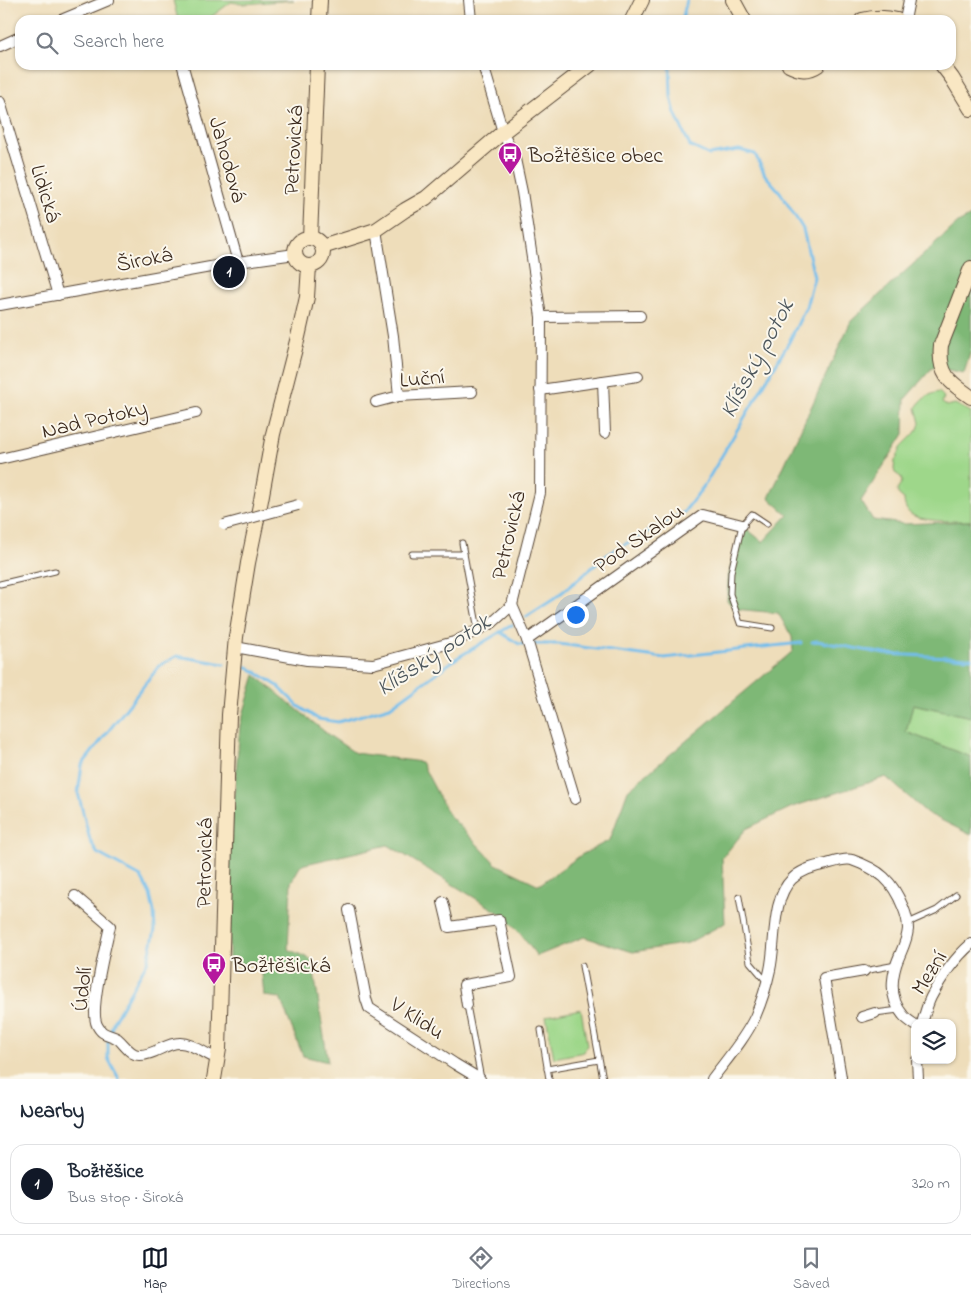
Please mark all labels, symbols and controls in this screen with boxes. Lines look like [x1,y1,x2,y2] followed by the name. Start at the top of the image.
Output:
[15,15,956,70] search box
[33,29,61,57] icon: search
[73,29,164,56] text: Search here
[277,104,313,196] street label: Petrovická
[199,113,254,207] street label: Jahodová
[497,141,523,175] bus stop icon: Božtěšice obec
[527,141,663,173] place label: Božtěšice obec
[20,161,68,227] street label: Lidická
[114,240,175,282] street label: Široká
[213,253,245,291] pin: 1
[712,292,805,425] water label: Klíšský potok
[398,362,446,398] street label: Luční
[39,393,151,450] street label: Nad Potoky
[484,488,536,583] street label: Petrovická
[588,497,692,582] street label: Pod Skalou
[563,602,589,628] your location
[370,605,500,706] water label: Klíšský potok
[189,818,223,908] street label: Petrovická
[904,945,957,1002] street label: Mezní
[201,951,227,985] bus stop icon: Božtěšická
[231,951,330,983] place label: Božtěšická
[66,965,102,1013] street label: Údolí
[382,989,450,1049] street label: V Klidu
[911,1019,956,1064] map controls
[911,1019,956,1064] button: layers
[20,1097,84,1127] text: Nearby
[68,1159,144,1186] text: Božtěšice
[34,1172,40,1196] text: 1
[912,1172,950,1196] text: 320 m
[68,1186,183,1210] text: Bus stop · Široká
[141,1244,169,1295] tab: Map
[452,1244,510,1295] tab: Directions
[793,1244,830,1295] tab: Saved

